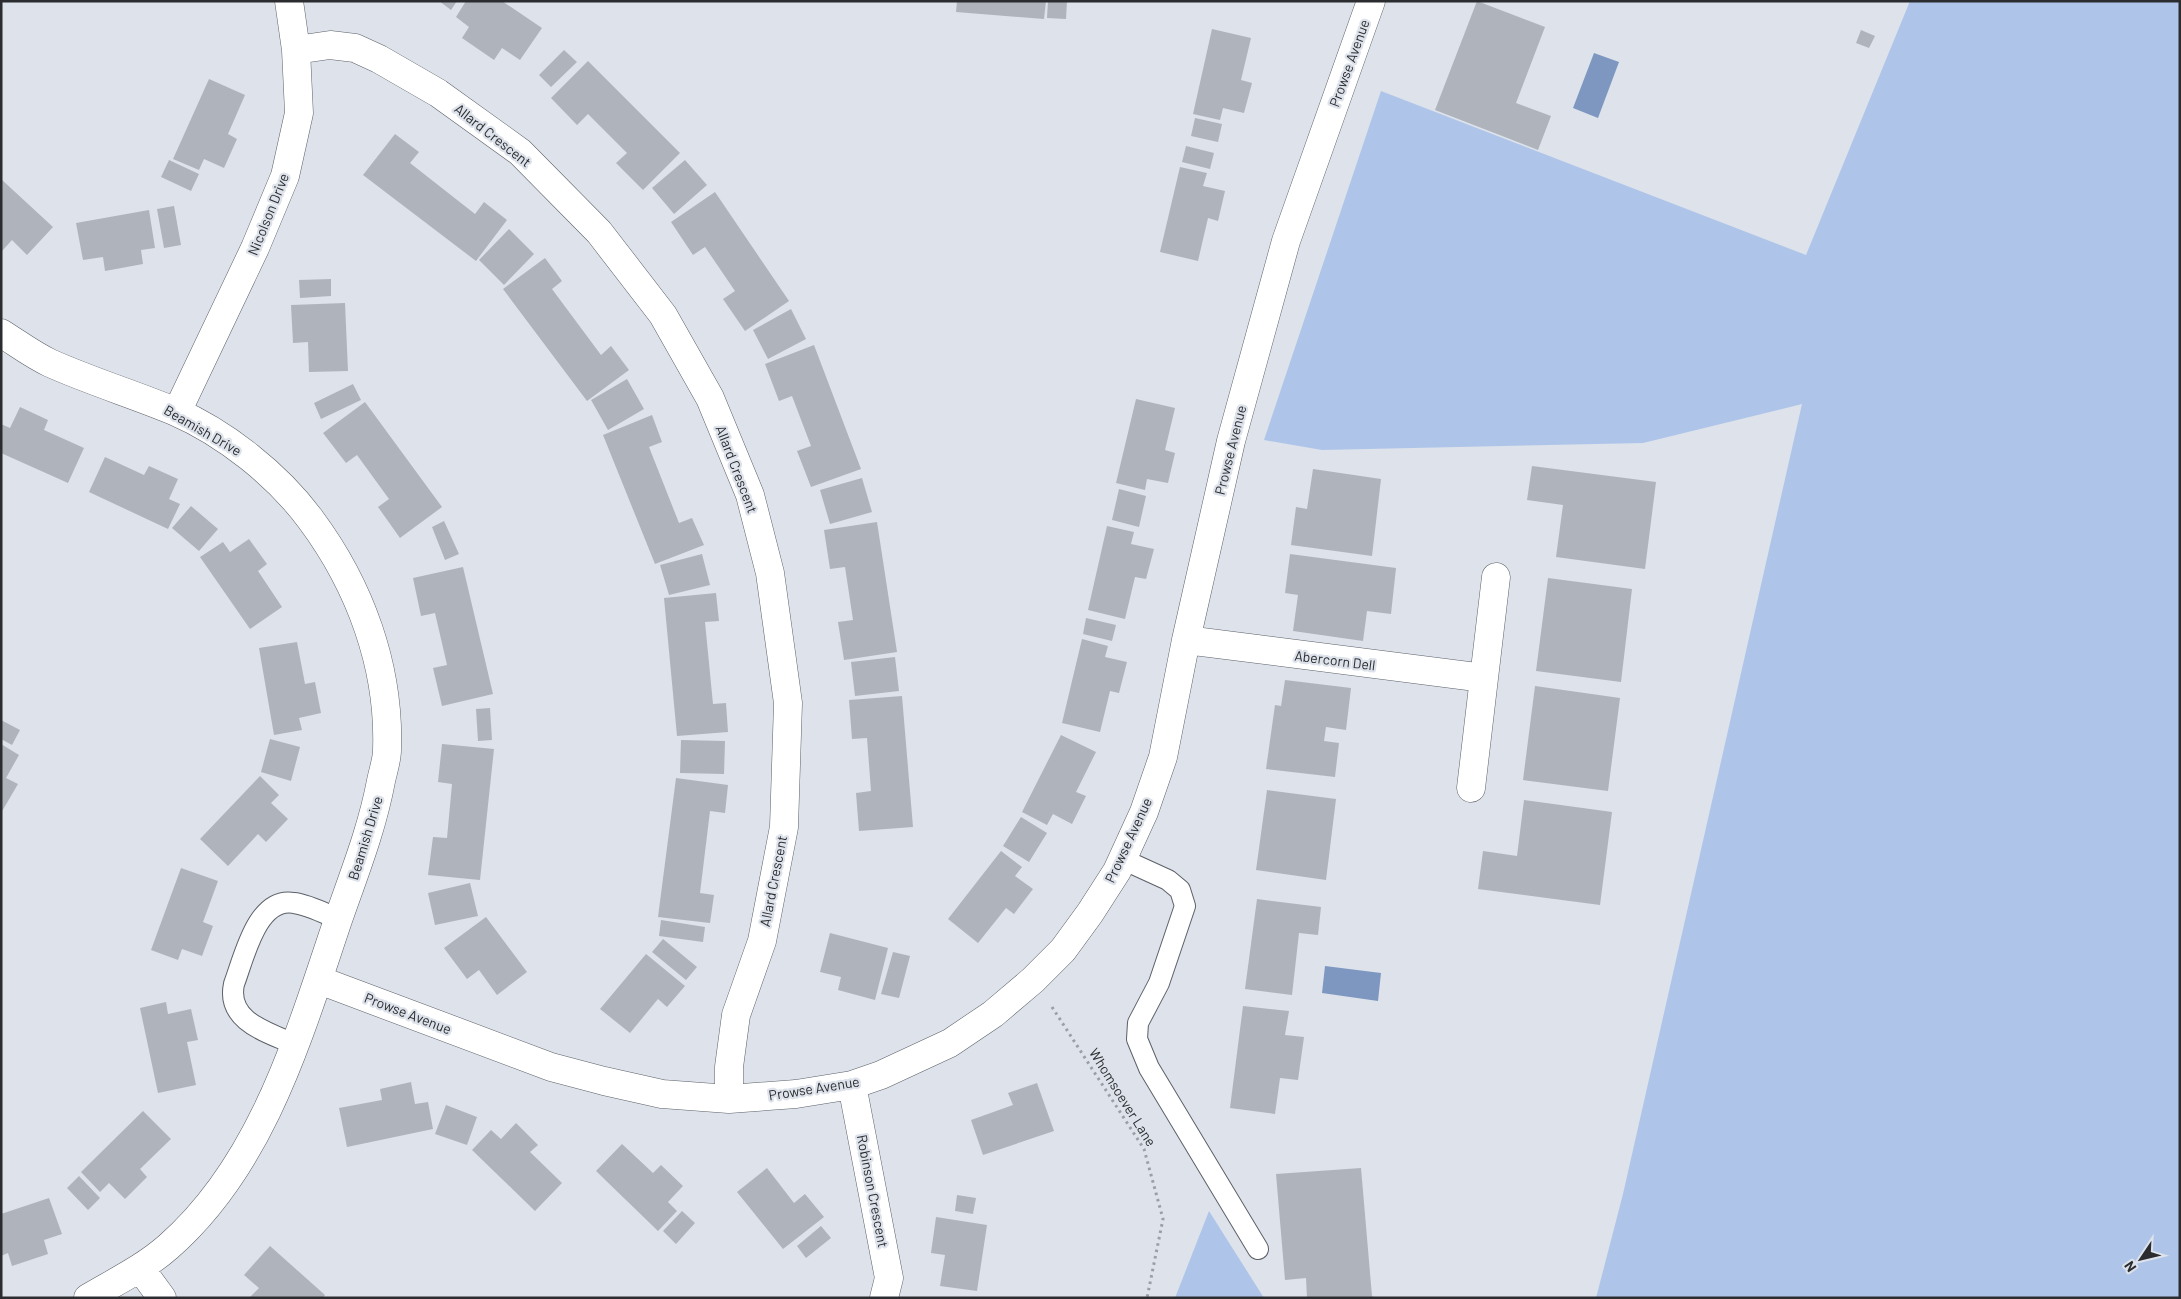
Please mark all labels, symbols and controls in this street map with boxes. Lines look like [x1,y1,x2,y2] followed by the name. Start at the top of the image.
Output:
[1325,17,1373,109] street label: Prowse Avenue
[451,100,535,170] street label: Allard Crescent
[244,170,292,258] street label: Nicolson Drive
[161,401,245,459] street label: Beamish Drive
[1211,403,1249,497] street label: Prowse Avenue
[712,423,762,515] street label: Allard Crescent
[1294,647,1376,673] street label: Abercorn Dell
[344,794,386,882] street label: Beamish Drive
[1101,795,1155,885] street label: Prowse Avenue
[756,834,790,928] street label: Allard Crescent
[362,989,454,1037] street label: Prowse Avenue
[1086,1045,1160,1149] street label: Whomsoever Lane
[767,1072,861,1104] street label: Prowse Avenue
[854,1133,892,1249] street label: Robinson Crescent
[2116,1234,2166,1284] north arrow
[2120,1258,2140,1275] text: N

